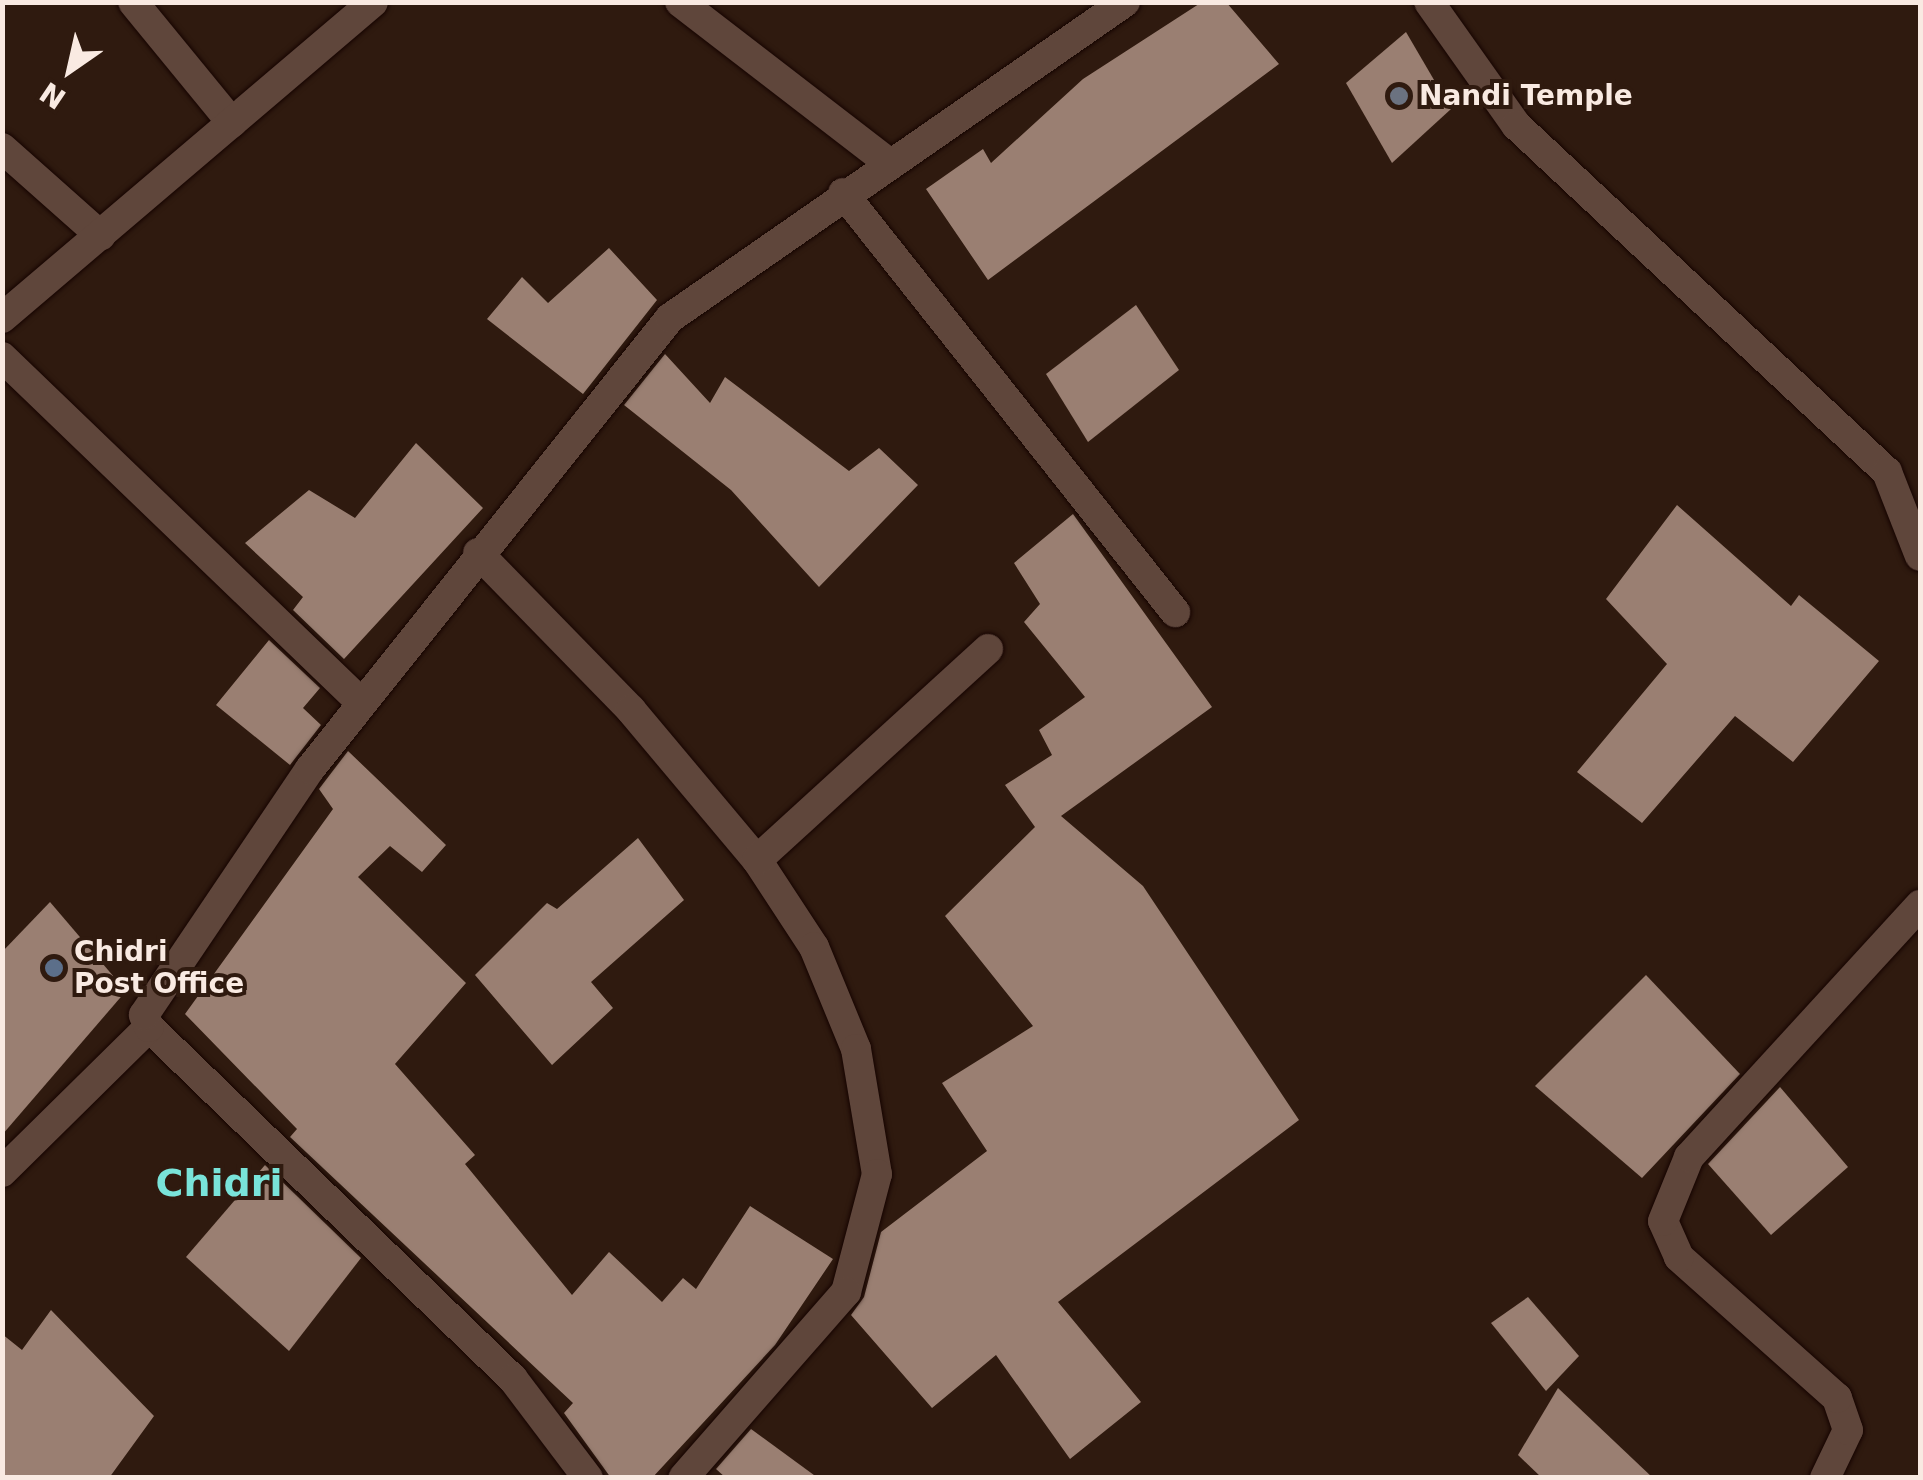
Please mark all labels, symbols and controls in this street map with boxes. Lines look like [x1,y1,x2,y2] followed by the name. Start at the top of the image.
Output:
[20,20,120,120] north arrow
[34,75,72,116] text: N
[1419,79,1633,113] place label: Nandi Temple
[1388,85,1410,107] marker: Nandi Temple
[74,935,244,1001] place label: Chidri Post Office
[43,957,65,979] marker: Chidri Post Office
[156,1161,282,1207] district label: Chidri

